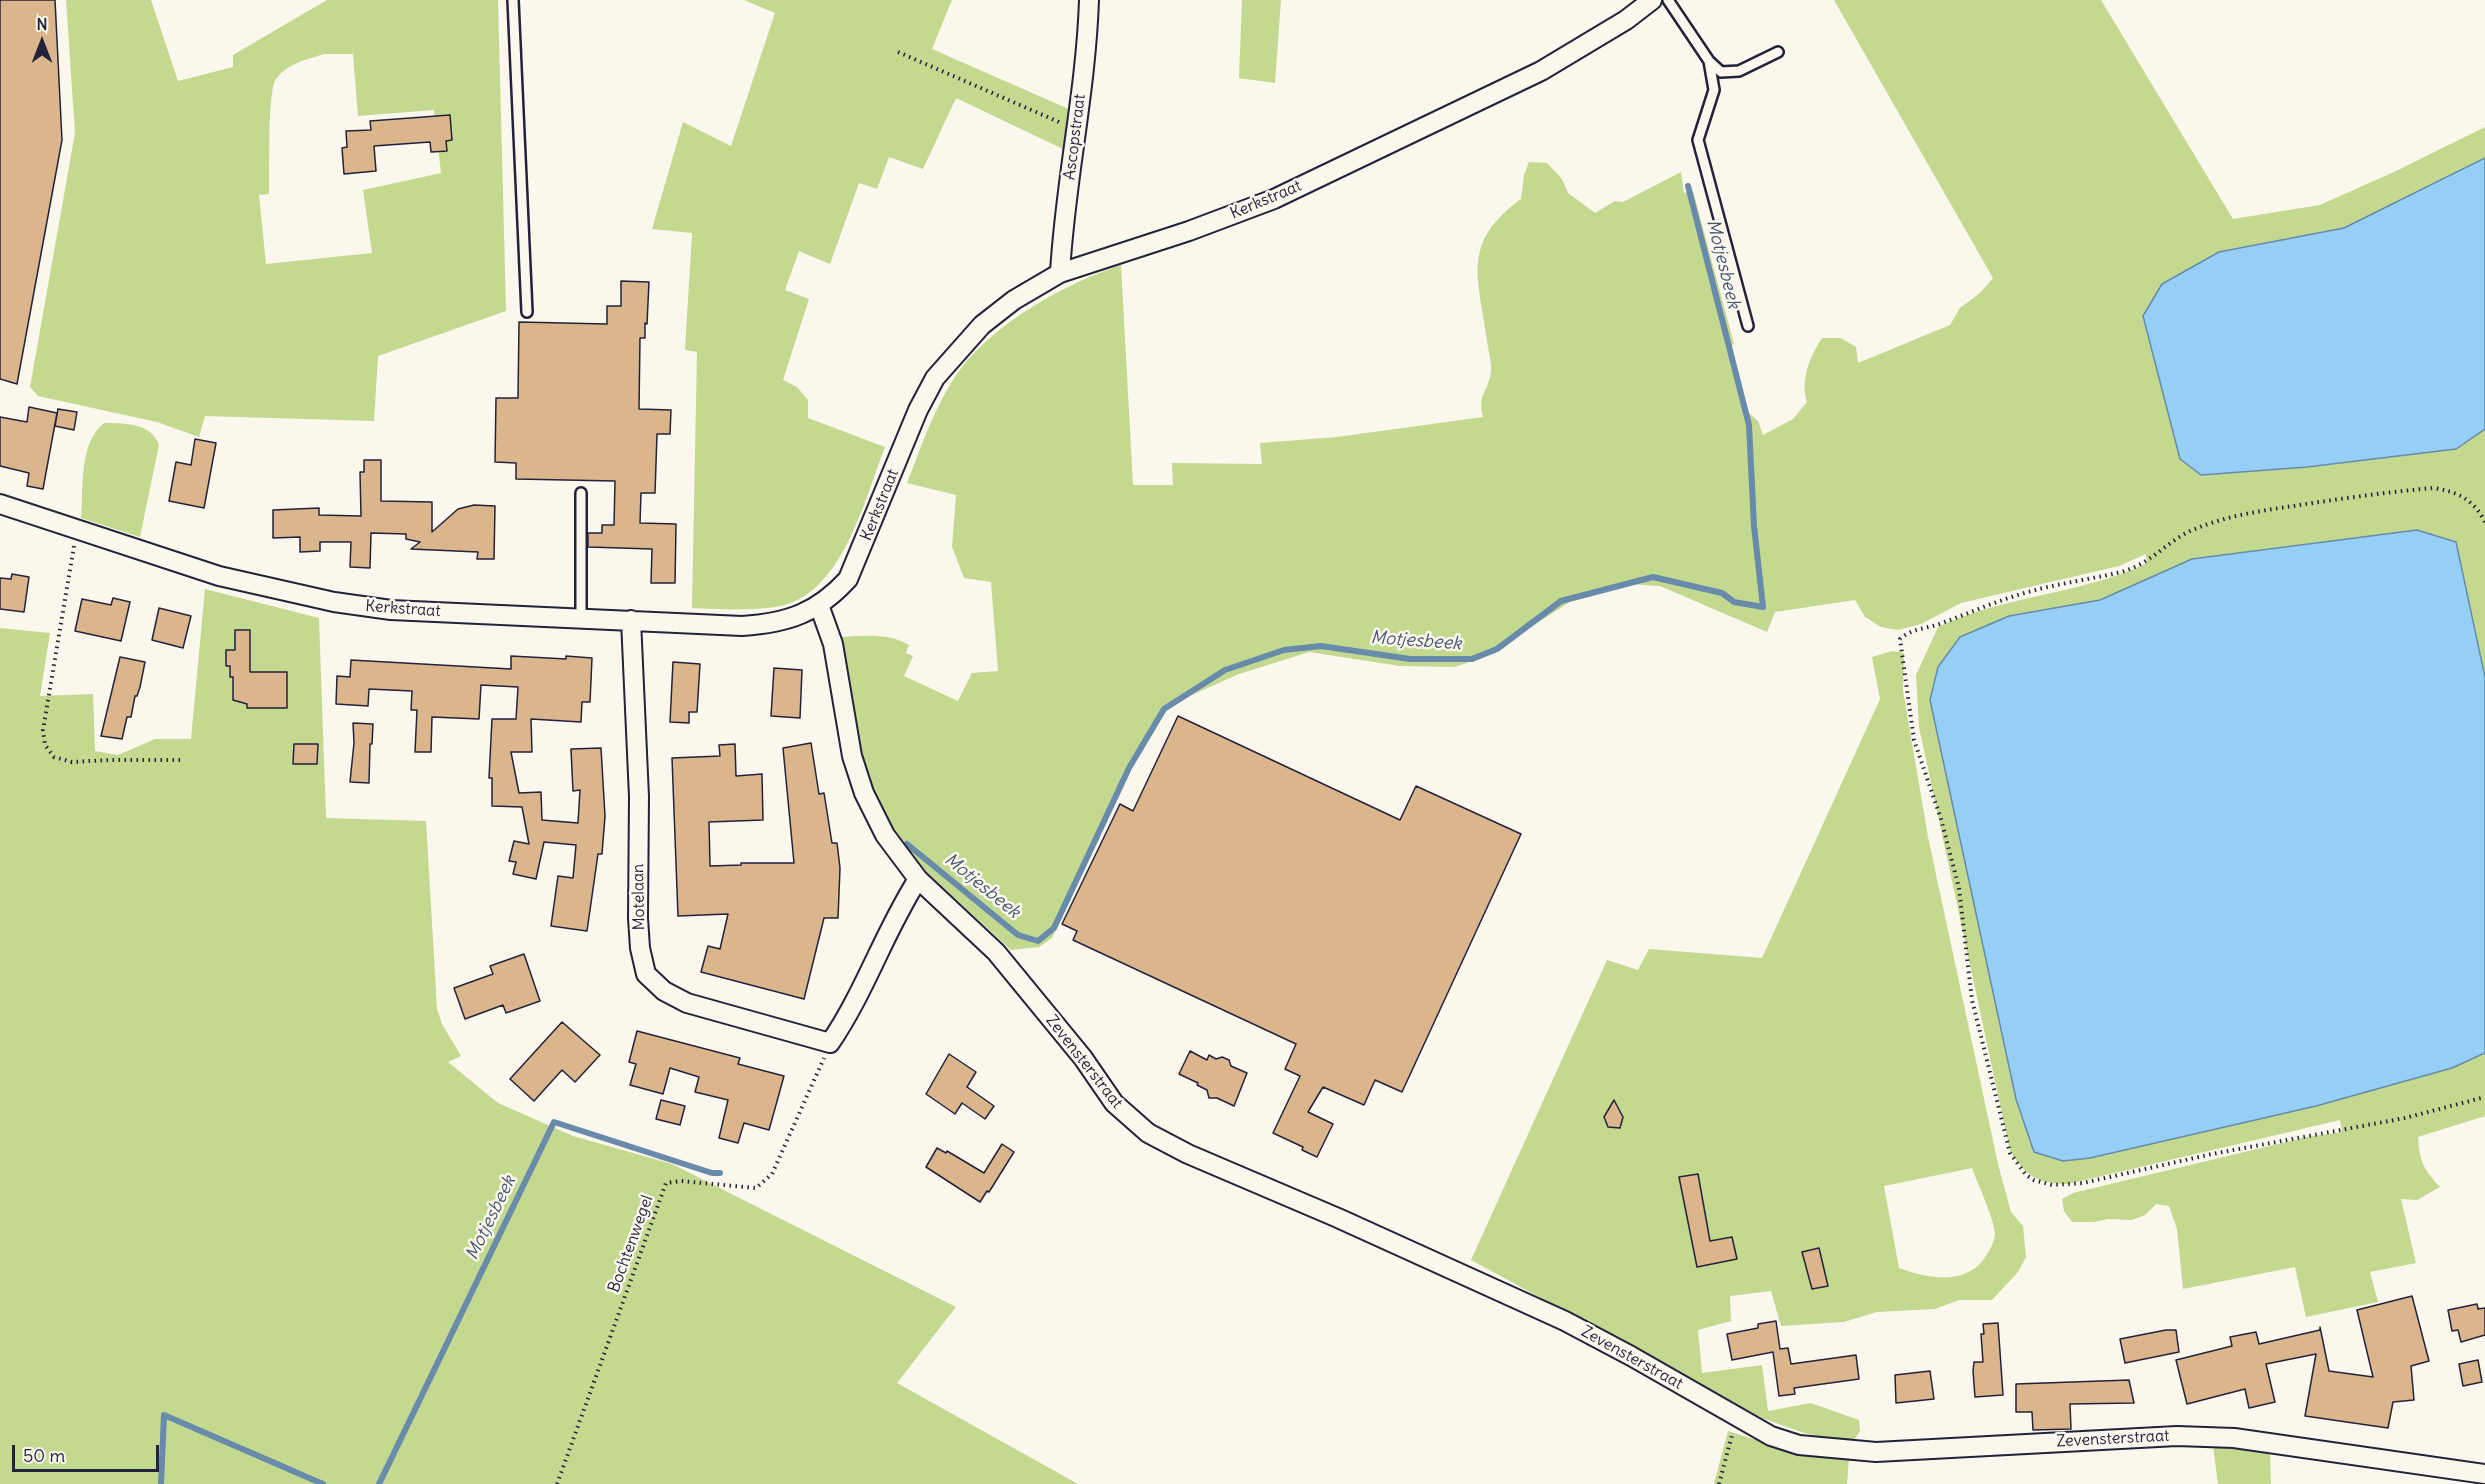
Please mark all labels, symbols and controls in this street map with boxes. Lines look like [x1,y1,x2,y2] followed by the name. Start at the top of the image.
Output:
[12,12,72,72] north arrow
[36,14,48,34] text: N
[1060,93,1090,181] street label: Ascopstraat
[1228,176,1304,224] street label: Kerkstraat
[1702,217,1744,311] water label: Motjesbeek
[857,466,903,544] street label: Kerkstraat
[365,597,441,621] street label: Kerkstraat
[1370,627,1462,655] water label: Motjesbeek
[940,849,1024,923] water label: Motjesbeek
[629,864,649,930] street label: Motelaan
[1042,1012,1126,1112] street label: Zevensterstraat
[461,1172,521,1264] water label: Motjesbeek
[605,1193,657,1295] street label: Bochtenwegel
[1578,1322,1686,1394] street label: Zevensterstraat
[2056,1426,2170,1452] street label: Zevensterstraat
[15,1433,162,1471] scale bar
[23,1444,65,1467] text: 50 m

